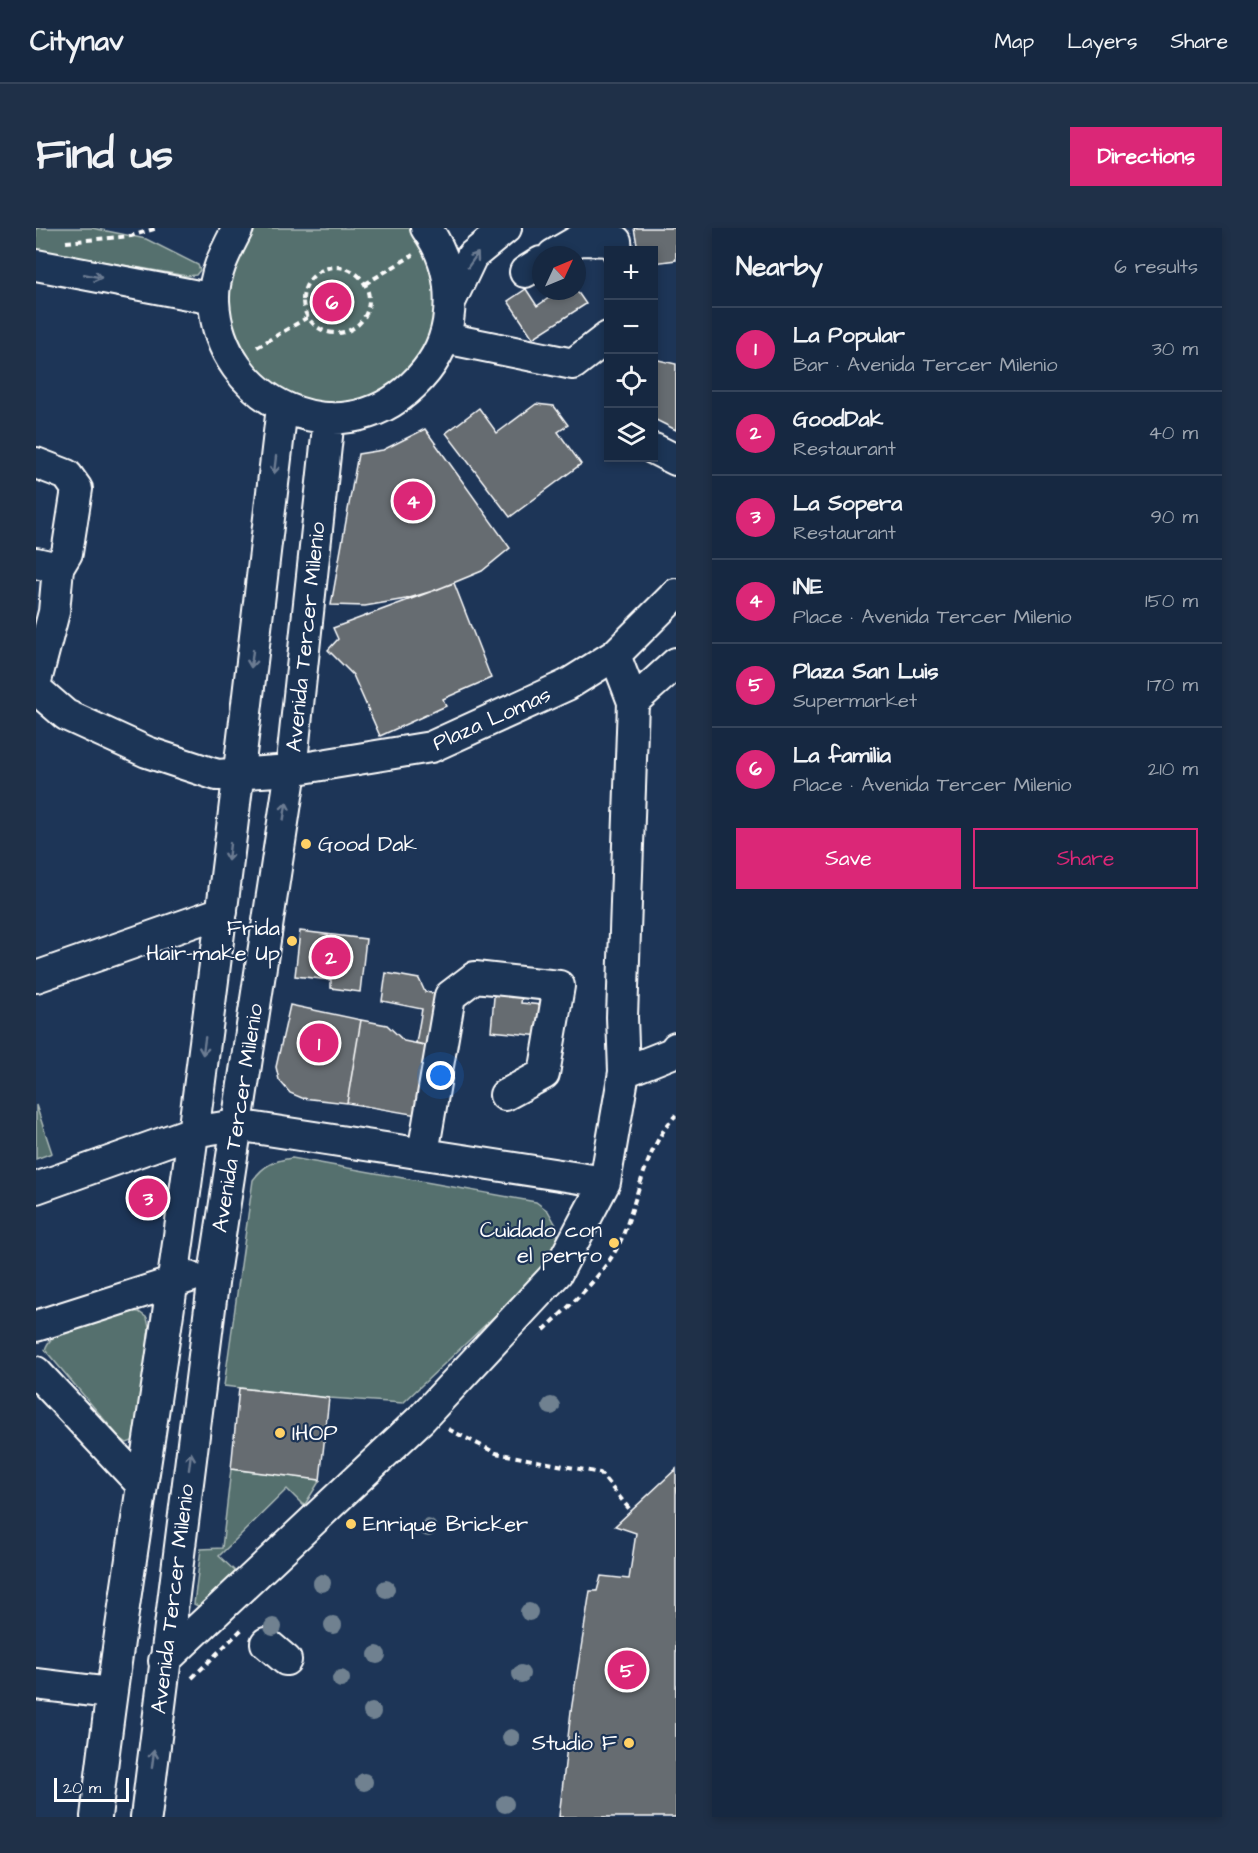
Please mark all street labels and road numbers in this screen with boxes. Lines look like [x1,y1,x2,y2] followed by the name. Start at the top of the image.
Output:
[279,520,334,754] street label: Avenida Tercer Milenio
[428,679,556,759] street label: Plaza Lomas
[205,1001,271,1235] street label: Avenida Tercer Milenio
[144,1482,203,1716] street label: Avenida Tercer Milenio

